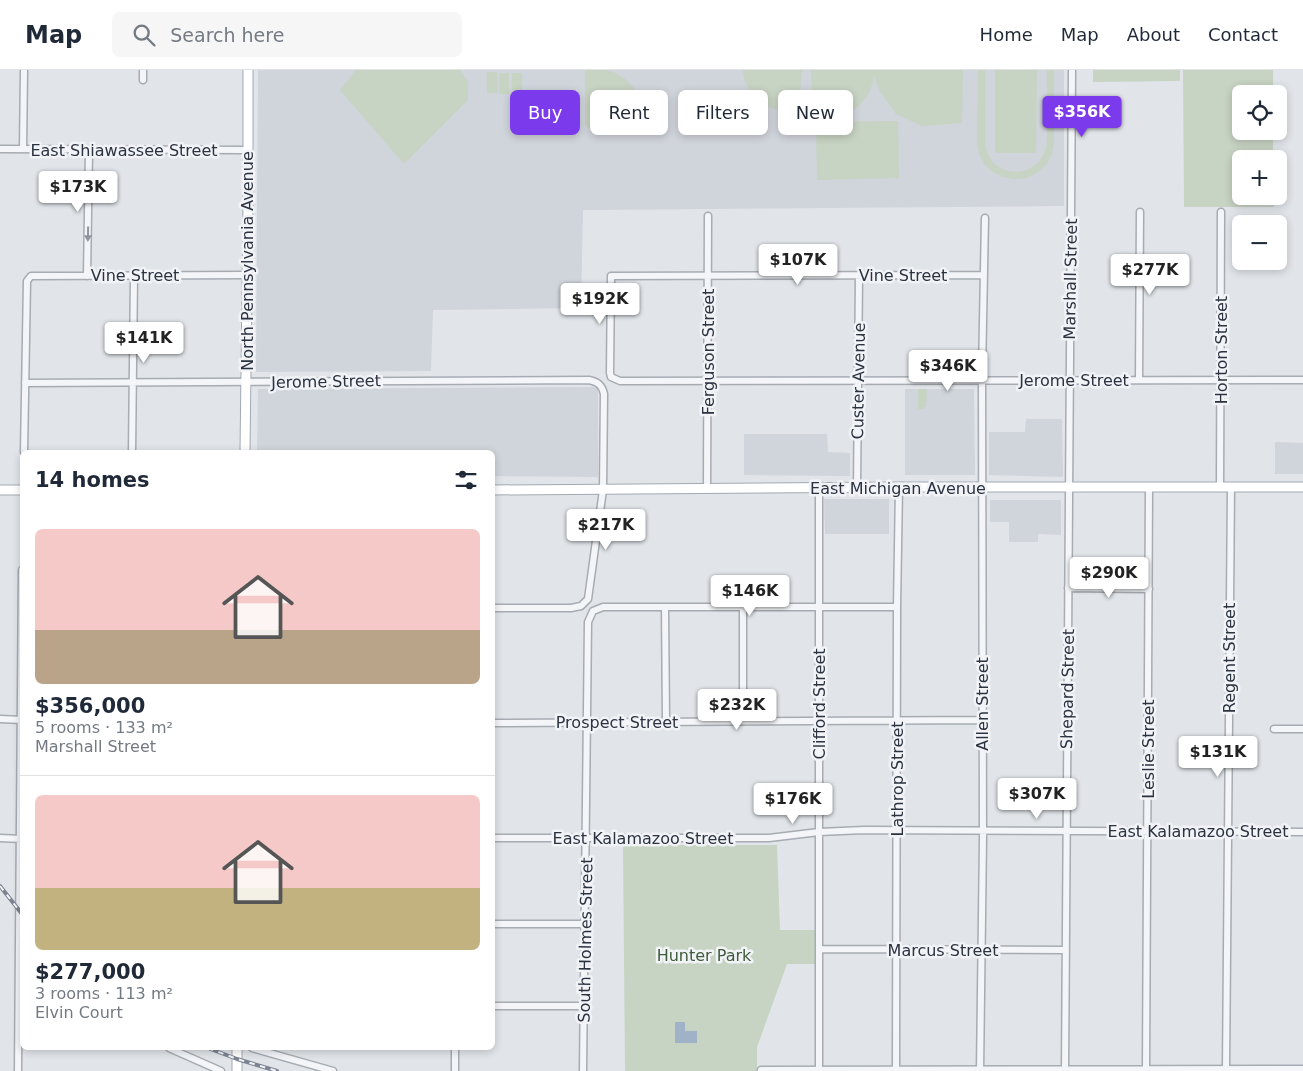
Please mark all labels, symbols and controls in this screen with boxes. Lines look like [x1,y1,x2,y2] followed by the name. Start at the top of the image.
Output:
[112,12,462,57] search box
[25,21,82,49] text: Map
[130,21,158,49] icon: search
[170,24,284,46] text: Search here
[980,24,1033,45] text: Home
[1061,24,1099,45] text: Map
[1127,24,1180,45] text: About
[1208,24,1278,45] text: Contact
[1232,85,1287,270] map controls
[1232,85,1287,140] button: locate
[510,90,580,135] chip: Buy
[590,90,668,135] chip: Rent
[678,90,768,135] chip: Filters
[778,90,853,135] chip: New
[1047,96,1117,138] pin: $356K
[1054,102,1110,121] text: $356K
[30,141,218,160] street label: East Shiawassee Street
[1232,150,1287,205] button: +
[238,151,257,371] street label: North Pennsylvania Avenue
[43,170,113,213] pin: $173K
[50,177,106,196] text: $173K
[1232,215,1287,270] button: −
[1060,218,1081,340] street label: Marshall Street
[84,226,92,242] one-way arrow
[763,244,833,286] pin: $107K
[770,250,826,269] text: $107K
[1115,254,1185,296] pin: $277K
[1122,260,1178,279] text: $277K
[91,266,179,285] street label: Vine Street
[859,266,947,285] street label: Vine Street
[565,282,635,325] pin: $192K
[572,289,628,308] text: $192K
[699,289,718,415] street label: Ferguson Street
[1212,296,1231,404] street label: Horton Street
[109,322,179,364] pin: $141K
[848,322,869,440] street label: Custer Avenue
[116,328,172,347] text: $141K
[913,350,983,392] pin: $346K
[920,356,976,375] text: $346K
[270,371,381,392] street label: Jerome Street
[1018,371,1129,390] street label: Jerome Street
[452,466,480,494] icon: filters
[35,468,150,492] text: 14 homes
[810,479,986,498] street label: East Michigan Avenue
[571,508,641,551] pin: $217K
[578,515,634,534] text: $217K
[1074,556,1144,599] pin: $290K
[213,562,303,652] icon: home
[1081,563,1137,582] text: $290K
[715,574,785,617] pin: $146K
[722,581,778,600] text: $146K
[1220,603,1239,713] street label: Regent Street
[1057,629,1078,749] street label: Shepard Street
[810,648,829,760] street label: Clifford Street
[973,657,992,751] street label: Allen Street
[702,688,772,731] pin: $232K
[35,694,145,718] text: $356,000
[709,695,765,714] text: $232K
[1139,699,1158,799] street label: Leslie Street
[556,713,678,732] street label: Prospect Street
[35,718,173,737] text: 5 rooms · 133 m²
[888,721,907,837] street label: Lathrop Street
[1183,736,1253,778] pin: $131K
[35,737,156,756] text: Marshall Street
[1190,742,1246,761] text: $131K
[1002,778,1072,820] pin: $307K
[758,782,828,825] pin: $176K
[1009,784,1065,803] text: $307K
[765,789,821,808] text: $176K
[1108,822,1288,841] street label: East Kalamazoo Street
[213,827,303,917] icon: home
[553,829,733,848] street label: East Kalamazoo Street
[575,857,596,1023] street label: South Holmes Street
[888,941,998,960] street label: Marcus Street
[657,946,752,965] park label: Hunter Park
[35,960,145,984] text: $277,000
[35,984,173,1003] text: 3 rooms · 113 m²
[35,1003,123,1022] text: Elvin Court

